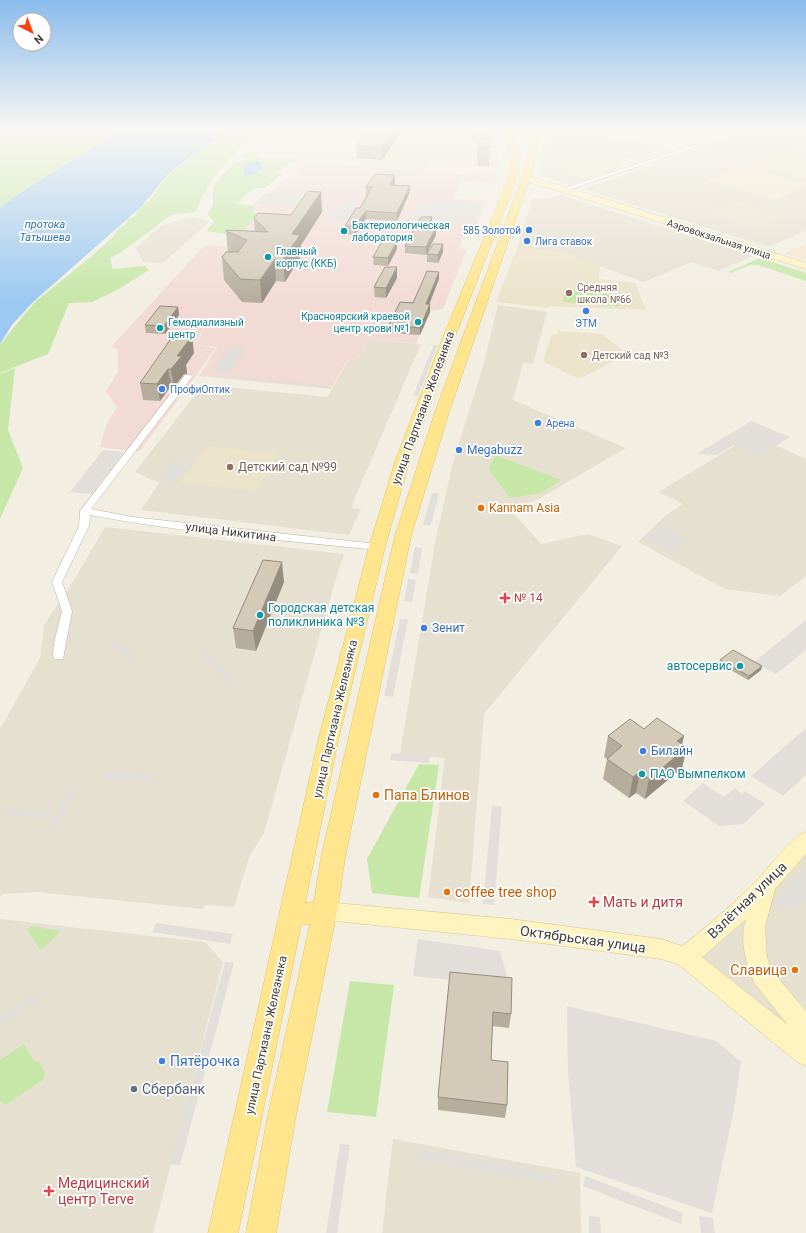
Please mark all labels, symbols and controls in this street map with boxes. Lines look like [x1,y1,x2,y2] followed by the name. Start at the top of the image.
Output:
[12,12,52,52] north arrow
[31,32,46,47] text: N
[666,217,772,261] street label: Аэровокзальная улица
[19,218,71,244] water label: протока Татышева
[352,220,450,243] place label: Бактериологическая лаборатория
[463,225,521,236] place label: 585 Золотой
[524,225,534,235] marker: 585 Золотой
[339,226,349,236] marker: Бактериологическая лаборатория
[522,236,532,246] marker: Лига ставок
[535,236,593,247] place label: Лига ставок
[276,246,337,270] place label: Главный корпус (ККБ)
[263,252,273,262] marker: Главный корпус (ККБ)
[577,282,632,305] place label: Средняя школа №66
[564,288,574,298] marker: Средняя школа №66
[581,306,591,316] marker: ЭТМ
[301,311,410,334] place label: Красноярский краевой центр крови №1
[168,317,244,340] place label: Гемодиализный центр
[413,317,423,327] marker: Красноярский краевой центр крови №1
[575,318,597,329] place label: ЭТМ
[155,323,165,333] marker: Гемодиализный центр
[389,329,457,487] street label: улица Партизана Железняка
[579,350,589,360] marker: Детский сад №3
[592,350,669,361] place label: Детский сад №3
[157,384,167,394] marker: ПрофиОптик
[170,384,231,395] place label: ПрофиОптик
[533,418,543,428] marker: Арена
[546,418,575,429] place label: Арена
[467,443,522,457] place label: Megabuzz
[454,445,464,455] marker: Megabuzz
[238,460,337,474] place label: Детский сад №99
[225,462,235,472] marker: Детский сад №99
[489,501,560,515] place label: Kannam Asia
[476,503,486,513] marker: Kannam Asia
[185,520,277,544] street label: улица Никитина
[514,591,543,605] place label: № 14
[499,592,511,604] marker: № 14
[268,601,374,629] place label: Городская детская поликлиника №3
[255,610,265,620] marker: Городская детская поликлиника №3
[432,621,465,635] place label: Зенит
[419,623,429,633] marker: Зенит
[310,638,360,800] street label: улица Партизана Железняка
[667,659,732,673] place label: автосервис
[735,661,745,671] marker: автосервис
[651,744,693,758] place label: Билайн
[638,746,648,756] marker: Билайн
[650,767,746,781] place label: ПАО Вымпелком
[637,769,647,779] marker: ПАО Вымпелком
[384,787,470,803] place label: Папа Блинов
[371,790,381,800] marker: Папа Блинов
[704,858,790,942] street label: Взлётная улица
[455,884,557,900] place label: coffee tree shop
[442,887,452,897] marker: coffee tree shop
[603,894,683,910] place label: Мать и дитя
[588,896,600,908] marker: Мать и дитя
[519,922,647,956] street label: Октябрьская улица
[242,954,290,1116] street label: улица Партизана Железняка
[730,962,787,978] place label: Славица
[790,965,800,975] marker: Славица
[170,1053,240,1069] place label: Пятёрочка
[157,1056,167,1066] marker: Пятёрочка
[142,1081,206,1097] place label: Сбербанк
[129,1084,139,1094] marker: Сбербанк
[58,1175,150,1207] place label: Медицинский центр Terve
[43,1185,55,1197] marker: Медицинский центр Terve

